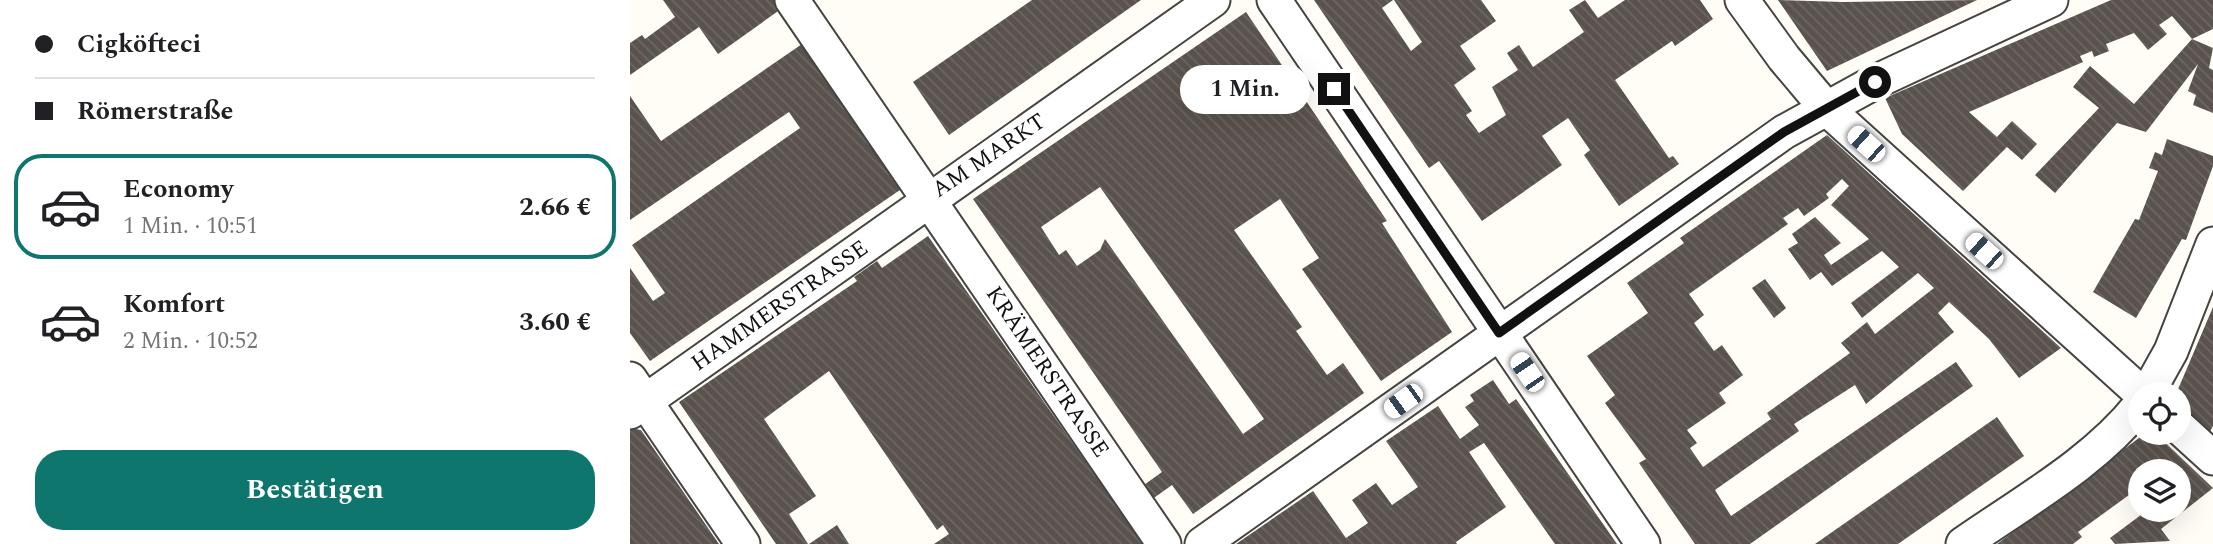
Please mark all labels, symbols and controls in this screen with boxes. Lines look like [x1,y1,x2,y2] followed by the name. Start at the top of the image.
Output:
[77,24,201,64] text: Cigköfteci
[1180,64,1310,114] callout: 1 Min.
[1859,66,1891,98] route start
[1210,72,1280,107] text: 1 Min.
[1318,73,1350,105] route end
[77,91,234,131] text: Römerstraße
[925,105,1053,207] street label: AM MARKT
[1844,122,1889,166] car
[123,169,233,209] text: Economy
[39,175,102,238] icon: car
[519,187,591,227] text: 2.66 €
[123,209,258,244] text: 1 Min. · 10:51
[1962,229,2007,273] car
[684,231,876,381] street label: HAMMERSTRASSE
[976,279,1118,465] street label: KRÄMERSTRASSE
[123,284,225,324] text: Komfort
[39,290,102,353] icon: car
[519,302,591,342] text: 3.60 €
[123,324,258,359] text: 2 Min. · 10:52
[1507,349,1548,395] car
[1380,380,1427,422] car
[2128,382,2191,522] map controls
[2128,382,2191,445] button: locate
[35,450,595,530] button: Bestätigen
[2128,459,2191,522] button: layers

